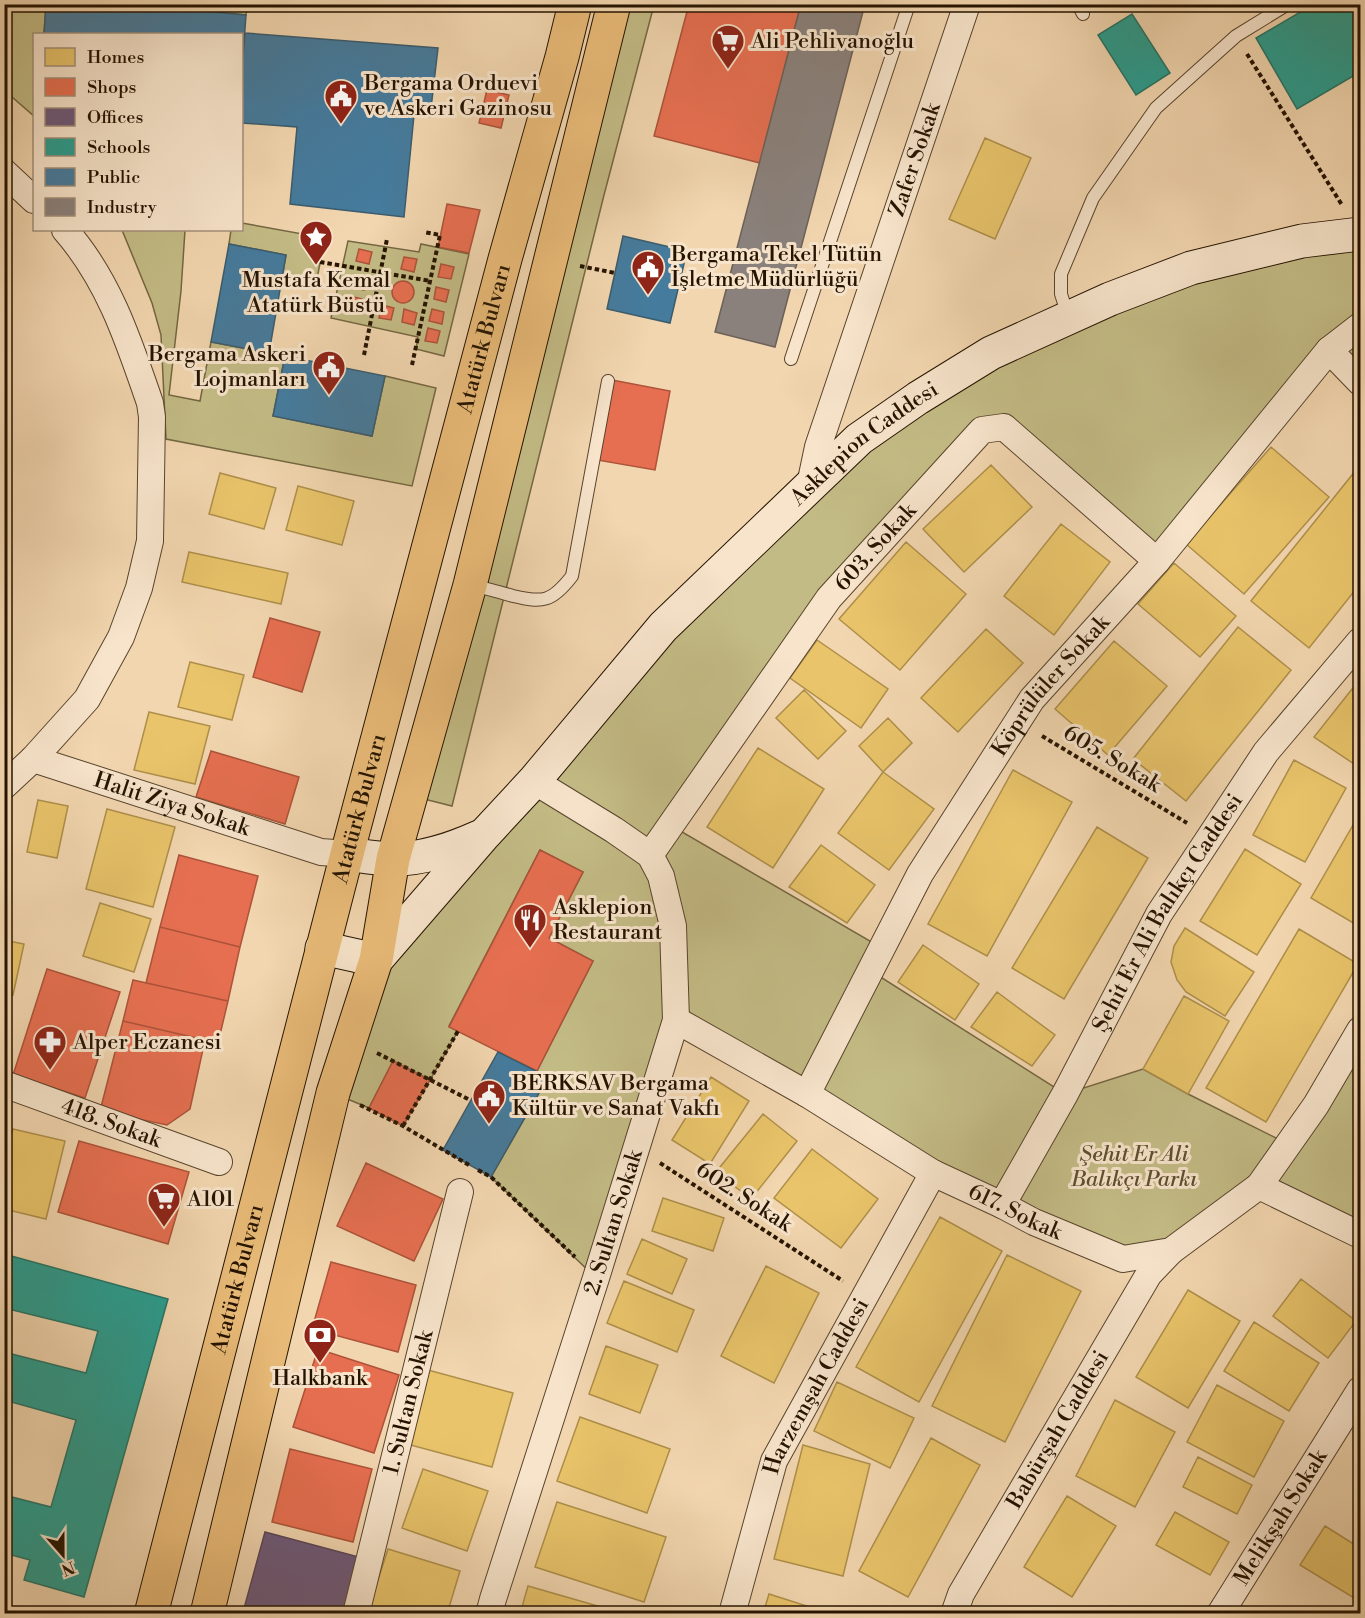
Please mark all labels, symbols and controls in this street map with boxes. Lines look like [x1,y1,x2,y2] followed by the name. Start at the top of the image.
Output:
[710,23,746,70] supermarket icon: Ali Pehlivanoğlu
[750,28,914,55] place label: Ali Pehlivanoğlu
[33,33,243,231] legend
[87,46,144,69] text: Homes
[363,70,552,122] place label: Bergama Orduevi ve Askeri Gazinosu
[87,76,137,99] text: Shops
[323,78,359,125] public building icon: Bergama Orduevi ve Askeri Gazinosu
[883,98,947,220] street label: Zafer Sokak
[87,106,143,129] text: Offices
[87,136,151,159] text: Schools
[87,166,140,189] text: Public
[87,196,157,219] text: Industry
[298,219,334,266] place icon: Mustafa Kemal Atatürk Büstü
[670,241,882,293] place label: Bergama Tekel Tütün İşletme Müdürlüğü
[630,249,666,296] public building icon: Bergama Tekel Tütün İşletme Müdürlüğü
[451,261,517,417] street label: Atatürk Bulvarı
[242,267,391,319] place label: Mustafa Kemal Atatürk Büstü
[147,341,306,393] place label: Bergama Askeri Lojmanları
[311,349,347,396] public building icon: Bergama Askeri Lojmanları
[784,375,943,512] street label: Asklepion Caddesi
[828,496,923,597] street label: 603. Sokak
[985,608,1116,761] street label: Köprülüler Sokak
[1058,719,1167,800] street label: 605. Sokak
[326,731,392,887] street label: Atatürk Bulvarı
[91,766,255,842] street label: Halit Ziya Sokak
[1086,788,1248,1036] street label: Şehit Er Ali Balıkçı Caddesi
[552,894,662,946] place label: Asklepion Restaurant
[512,902,548,949] restaurant icon: Asklepion Restaurant
[32,1024,68,1071] pharmacy icon: Alper Eczanesi
[72,1029,222,1056] place label: Alper Eczanesi
[511,1070,720,1122] place label: BERKSAV Bergama Kültür ve Sanat Vakfı
[471,1078,507,1125] public building icon: BERKSAV Bergama Kültür ve Sanat Vakfı
[57,1092,167,1154] street label: 418. Sokak
[1070,1141,1197,1193] park label: Şehit Er Ali Balıkçı Parkı
[578,1145,649,1298] street label: 2. Sultan Sokak
[691,1156,798,1239] street label: 602. Sokak
[964,1178,1067,1246] street label: 617. Sokak
[146,1181,182,1228] supermarket icon: A101
[186,1186,235,1213] place label: A101
[205,1201,270,1358] street label: Atatürk Bulvarı
[757,1294,875,1477] street label: Harzemşah Caddesi
[302,1317,338,1364] bank icon: Halkbank
[377,1326,439,1477] street label: 1. Sultan Sokak
[1000,1345,1115,1514] street label: Babürşah Caddesi
[272,1365,369,1392] place label: Halkbank
[1228,1443,1334,1590] street label: Melikşah Sokak
[33,1525,93,1585] north arrow
[58,1556,78,1580] text: N

